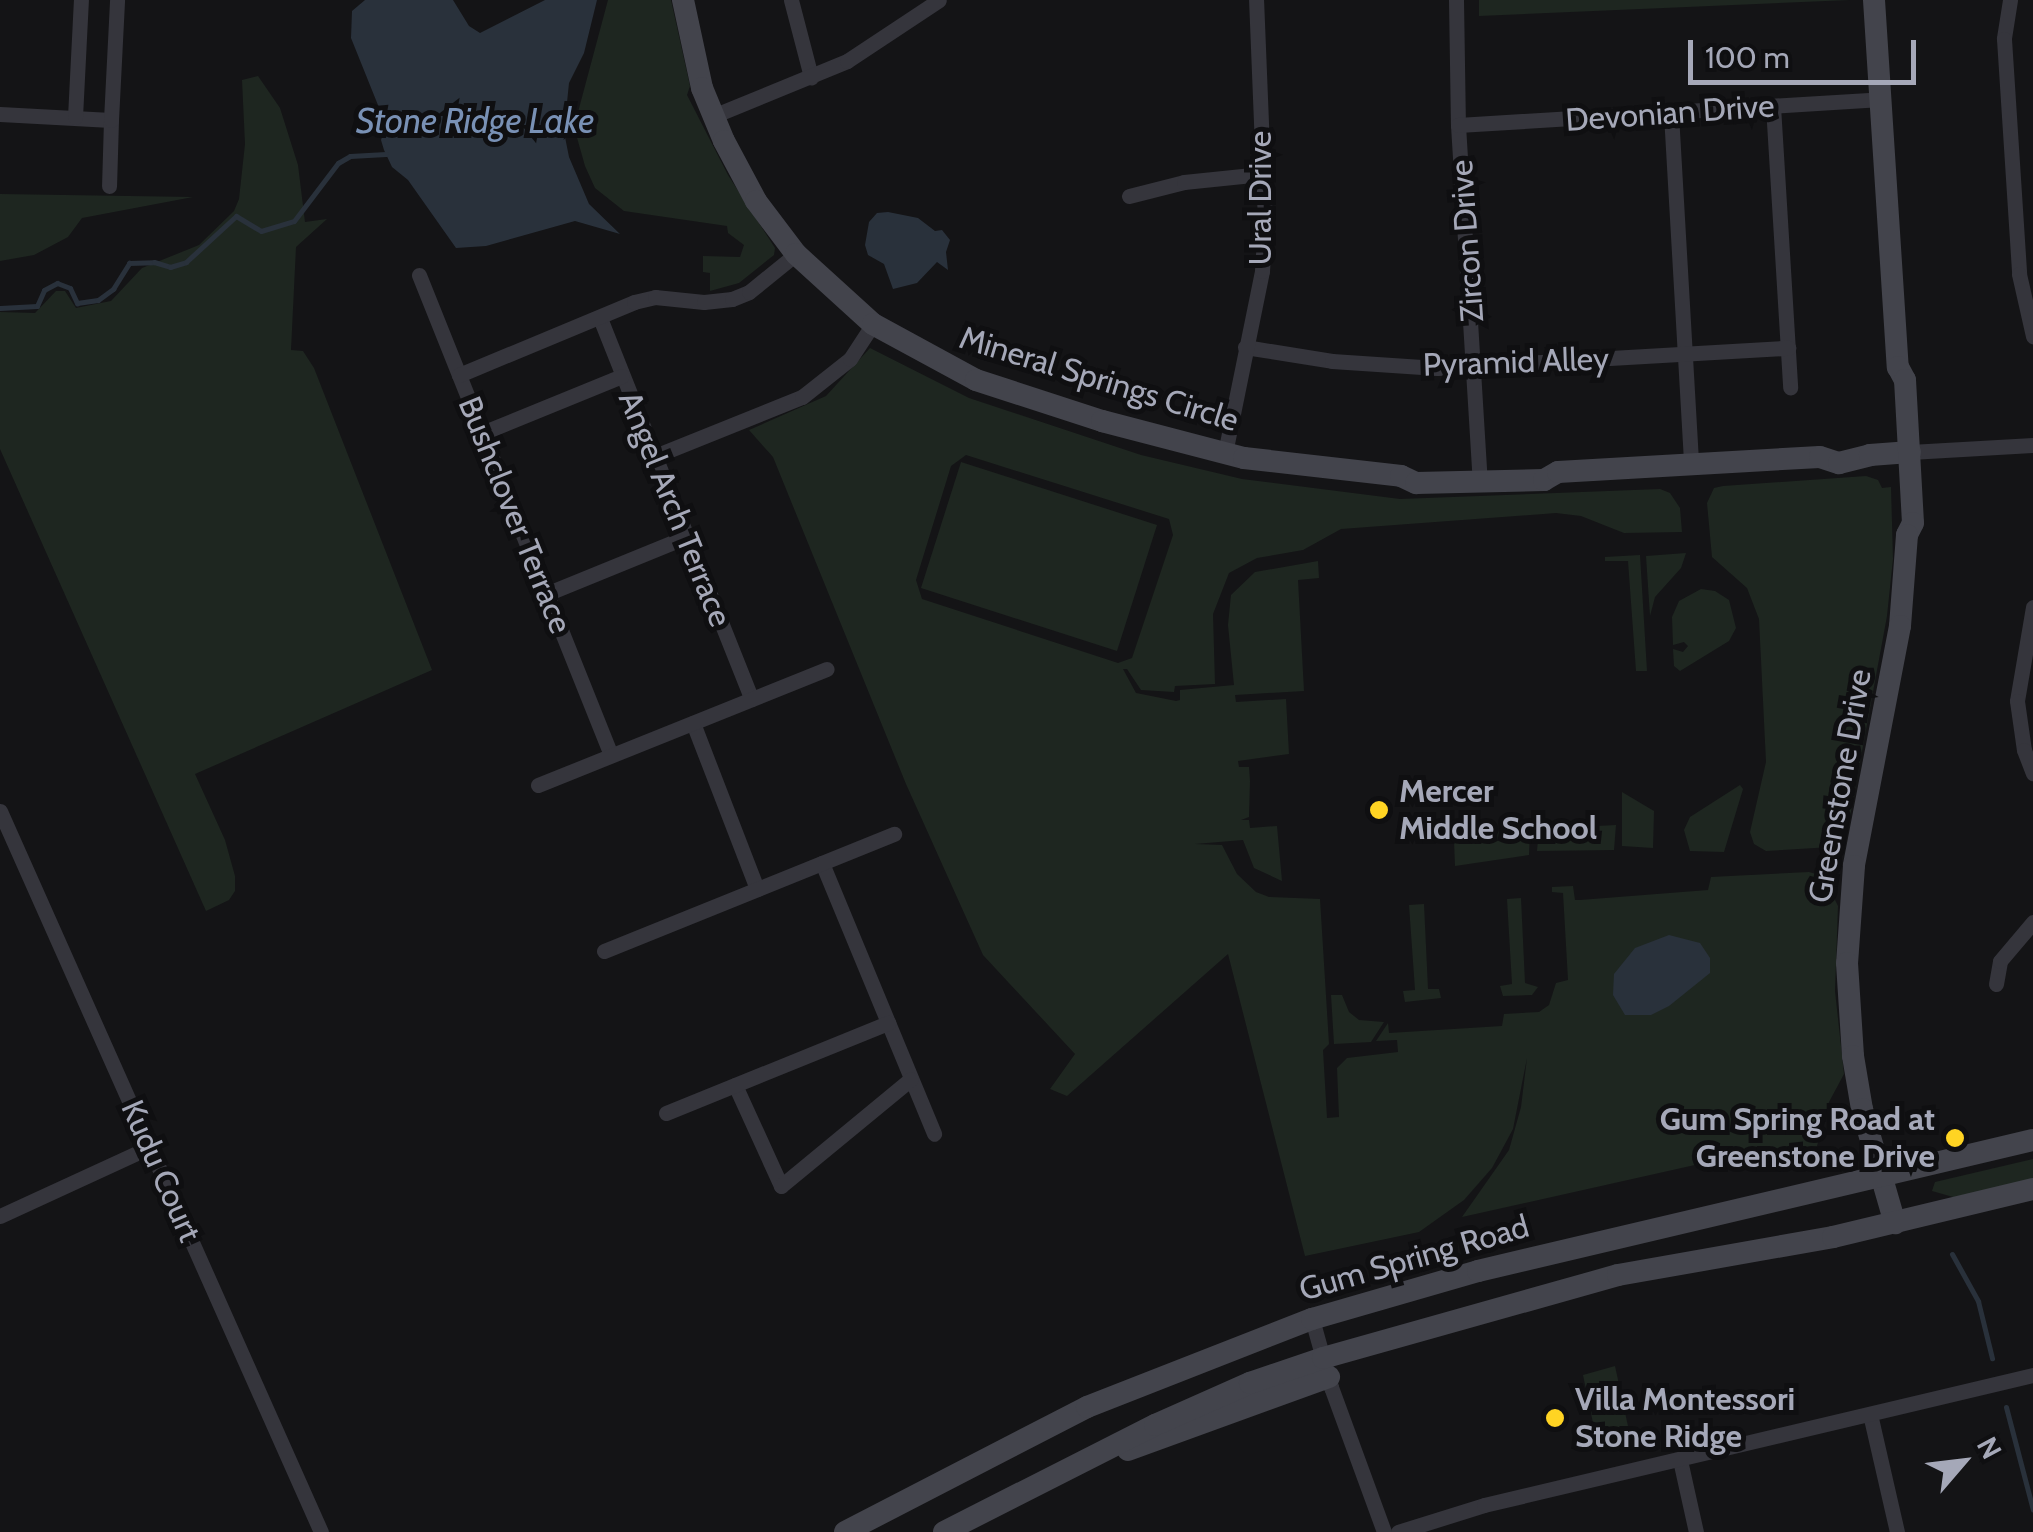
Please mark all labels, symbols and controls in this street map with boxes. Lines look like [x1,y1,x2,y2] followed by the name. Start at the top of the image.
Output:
[1693,20,1920,82] scale bar
[1705,39,1790,76] text: 100 m
[1564,87,1776,139] street label: Devonian Drive
[356,100,594,142] water label: Stone Ridge Lake
[1241,131,1279,265] street label: Ural Drive
[1442,159,1492,323] street label: Zircon Drive
[955,318,1243,440] street label: Mineral Springs Circle
[1422,340,1610,384] street label: Pyramid Alley
[610,386,740,632] street label: Angel Arch Terrace
[450,391,580,639] street label: Bushclover Terrace
[1801,666,1879,906] street label: Greenstone Drive
[1399,773,1597,848] place label: Mercer Middle School
[1368,799,1390,821] marker: Mercer Middle School
[113,1095,209,1247] street label: Kudu Court
[1660,1101,1935,1176] place label: Gum Spring Road at Greenstone Drive
[1944,1127,1966,1149] marker: Gum Spring Road at Greenstone Drive
[1295,1207,1533,1309] street label: Gum Spring Road
[1575,1381,1795,1456] place label: Villa Montessori Stone Ridge
[1544,1407,1566,1429] marker: Villa Montessori Stone Ridge
[1913,1412,2013,1512] north arrow
[1970,1431,2009,1465] text: N

